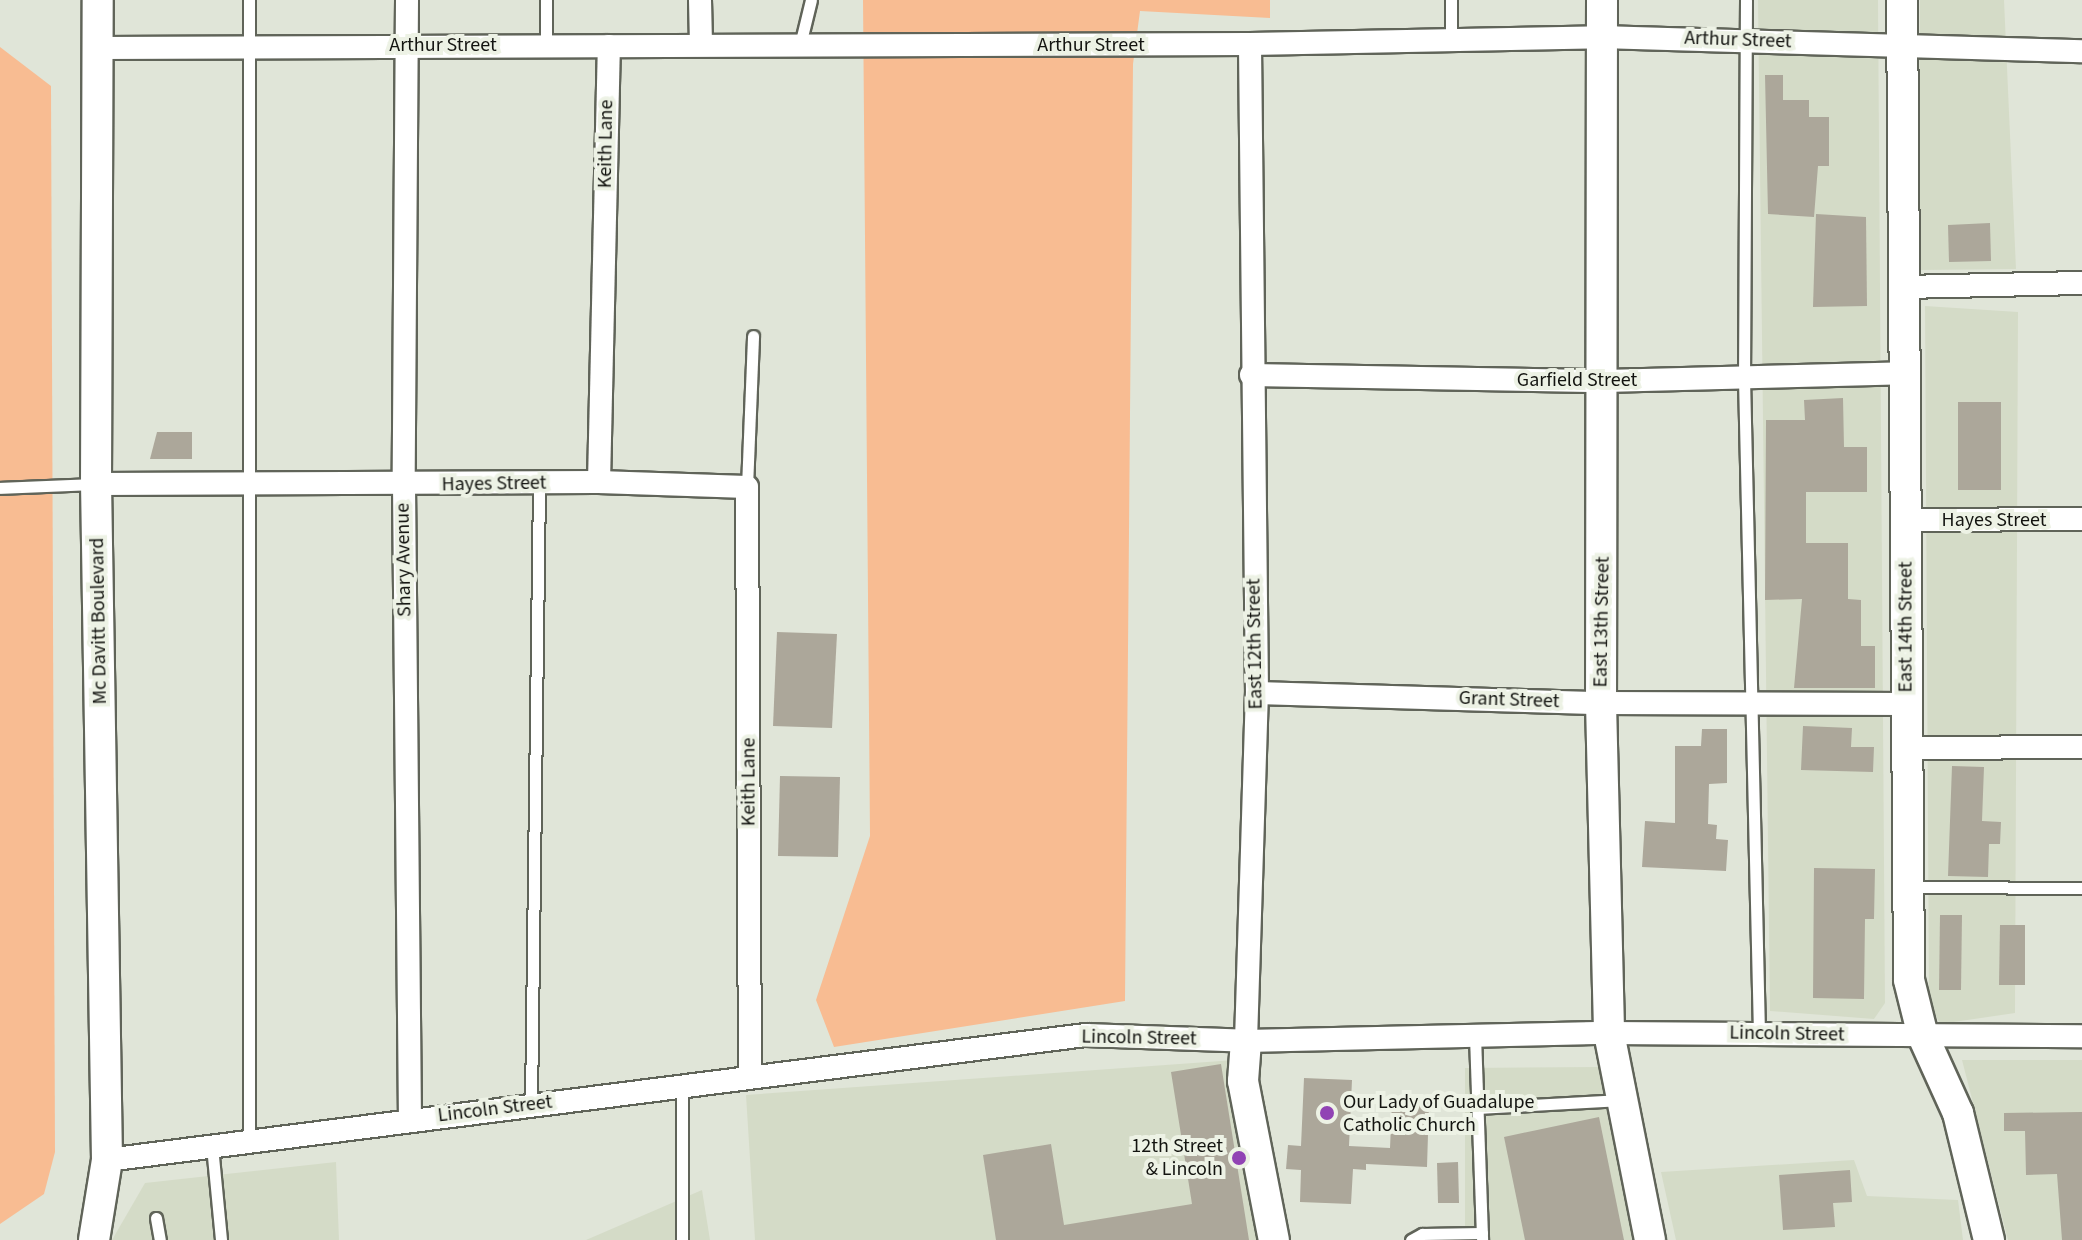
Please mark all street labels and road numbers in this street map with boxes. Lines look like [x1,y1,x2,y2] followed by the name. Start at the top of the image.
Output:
[1684,26,1792,54] street label: Arthur Street
[389,33,497,57] street label: Arthur Street
[1037,33,1145,57] street label: Arthur Street
[593,100,619,188] street label: Keith Lane
[1517,368,1637,392] street label: Garfield Street
[441,471,547,497] street label: Hayes Street
[391,503,417,617] street label: Shary Avenue
[1942,508,2046,532] street label: Hayes Street
[86,537,112,705] street label: Mc Davitt Boulevard
[1589,556,1615,688] street label: East 13th Street
[1894,562,1918,692] street label: East 14th Street
[1242,578,1268,710] street label: East 12th Street
[1458,686,1560,714] street label: Grant Street
[737,738,761,826] street label: Keith Lane
[1729,1021,1845,1047] street label: Lincoln Street
[1081,1025,1197,1051] street label: Lincoln Street
[436,1090,554,1128] street label: Lincoln Street

